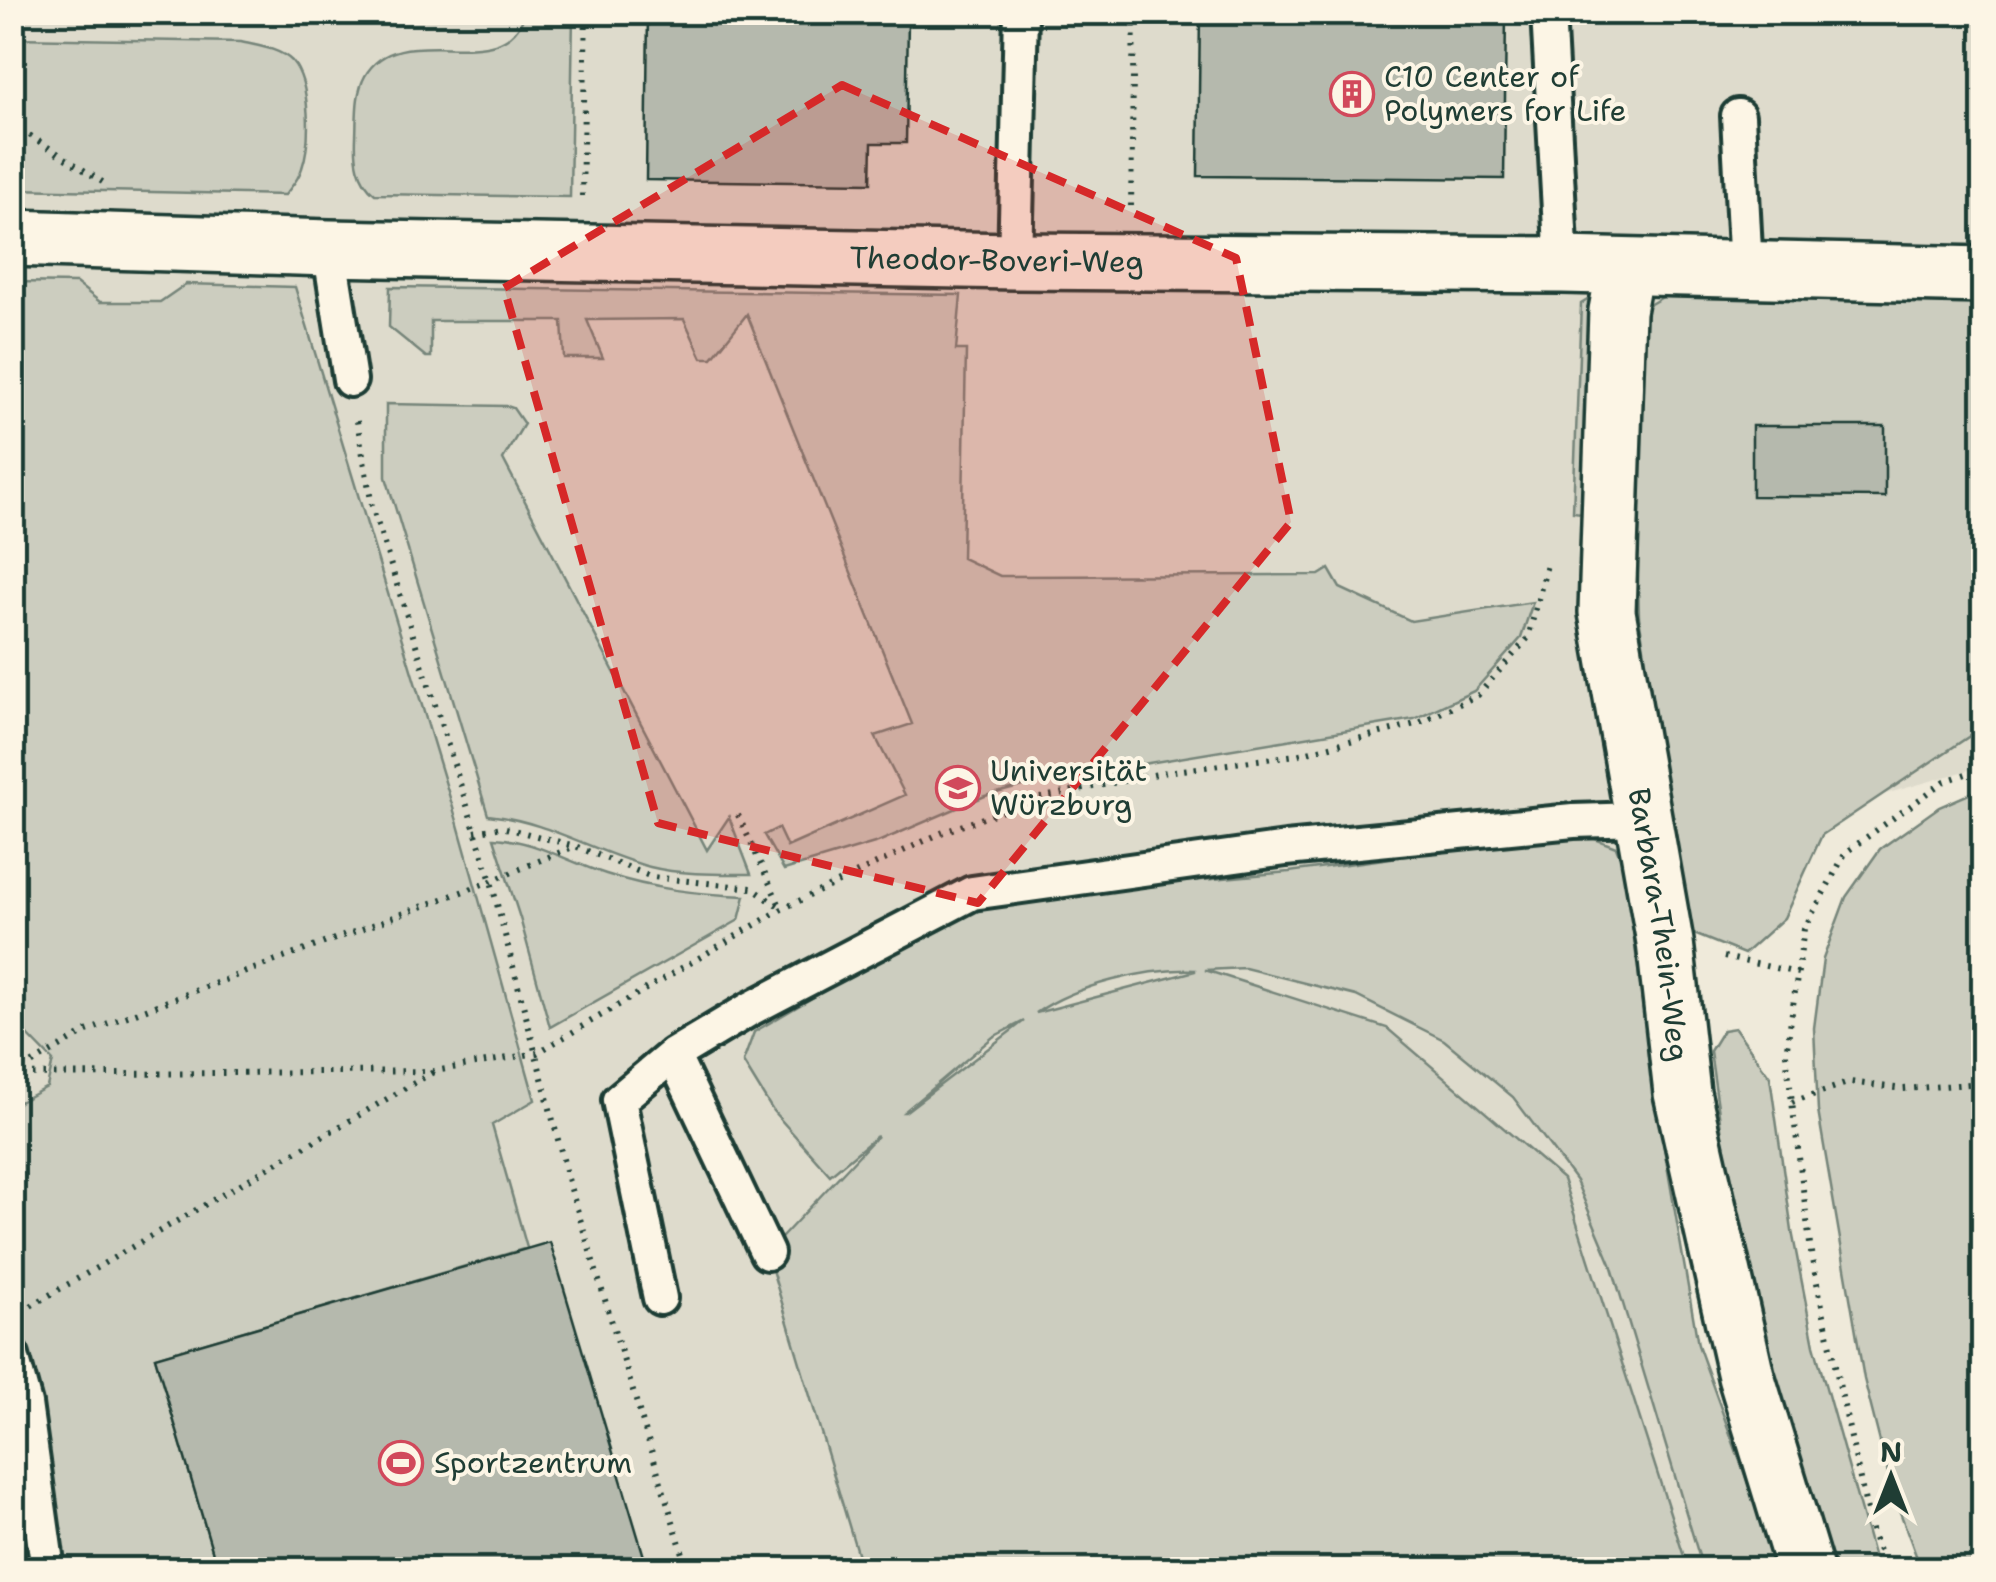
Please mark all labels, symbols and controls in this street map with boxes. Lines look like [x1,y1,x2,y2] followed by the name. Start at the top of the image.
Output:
[1384,56,1627,131] place label: C10 Center of Polymers for Life
[1329,71,1375,117] building icon: C10 Center of Polymers for Life
[849,237,1144,282] street label: Theodor-Boveri-Weg
[990,750,1147,825] place label: Universität Würzburg
[935,765,981,811] school or university icon: Universität Würzburg
[1618,785,1699,1064] street label: Barbara-Thein-Weg
[1841,1427,1941,1527] north arrow
[1880,1433,1902,1471] text: N
[378,1440,424,1486] sports icon: Sportzentrum
[434,1442,632,1483] place label: Sportzentrum

